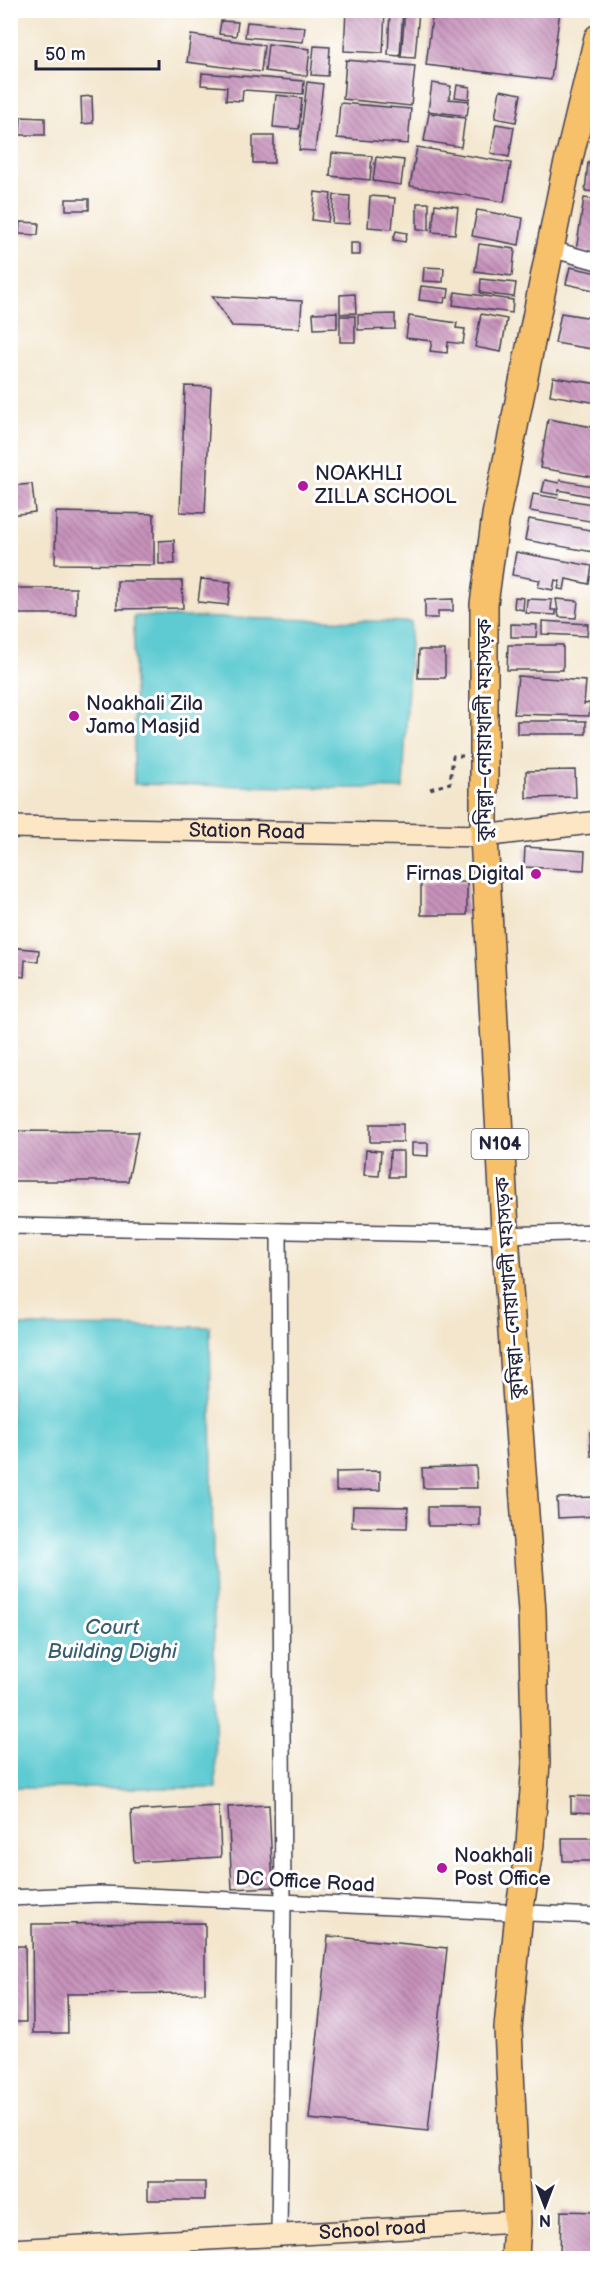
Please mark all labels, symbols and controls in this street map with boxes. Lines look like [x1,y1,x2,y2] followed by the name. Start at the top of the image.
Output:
[36,33,159,71] scale bar
[45,44,86,65] text: 50 m
[314,462,457,509] place label: NOAKHLI ZILLA SCHOOL
[296,479,310,493] marker: NOAKHLI ZILLA SCHOOL
[472,618,497,842] street label: কুমিল্লা–নোয়াখালী মহাসড়ক
[86,692,203,739] place label: Noakhali Zila Jama Masjid
[67,709,81,723] marker: Noakhali Zila Jama Masjid
[189,818,305,845] street label: Station Road
[405,862,524,886] place label: Firnas Digital
[529,867,543,881] marker: Firnas Digital
[472,1129,528,1159] road number: N104
[489,1175,530,1401] street label: কুমিল্লা–নোয়াখালী মহাসড়ক
[47,1615,178,1664] water label: Court Building Dighi
[454,1844,551,1891] place label: Noakhali Post Office
[435,1861,449,1875] marker: Noakhali Post Office
[235,1866,375,1898] street label: DC Office Road
[515,2176,575,2236] north arrow
[539,2210,551,2229] text: N
[318,2215,427,2245] street label: School road

